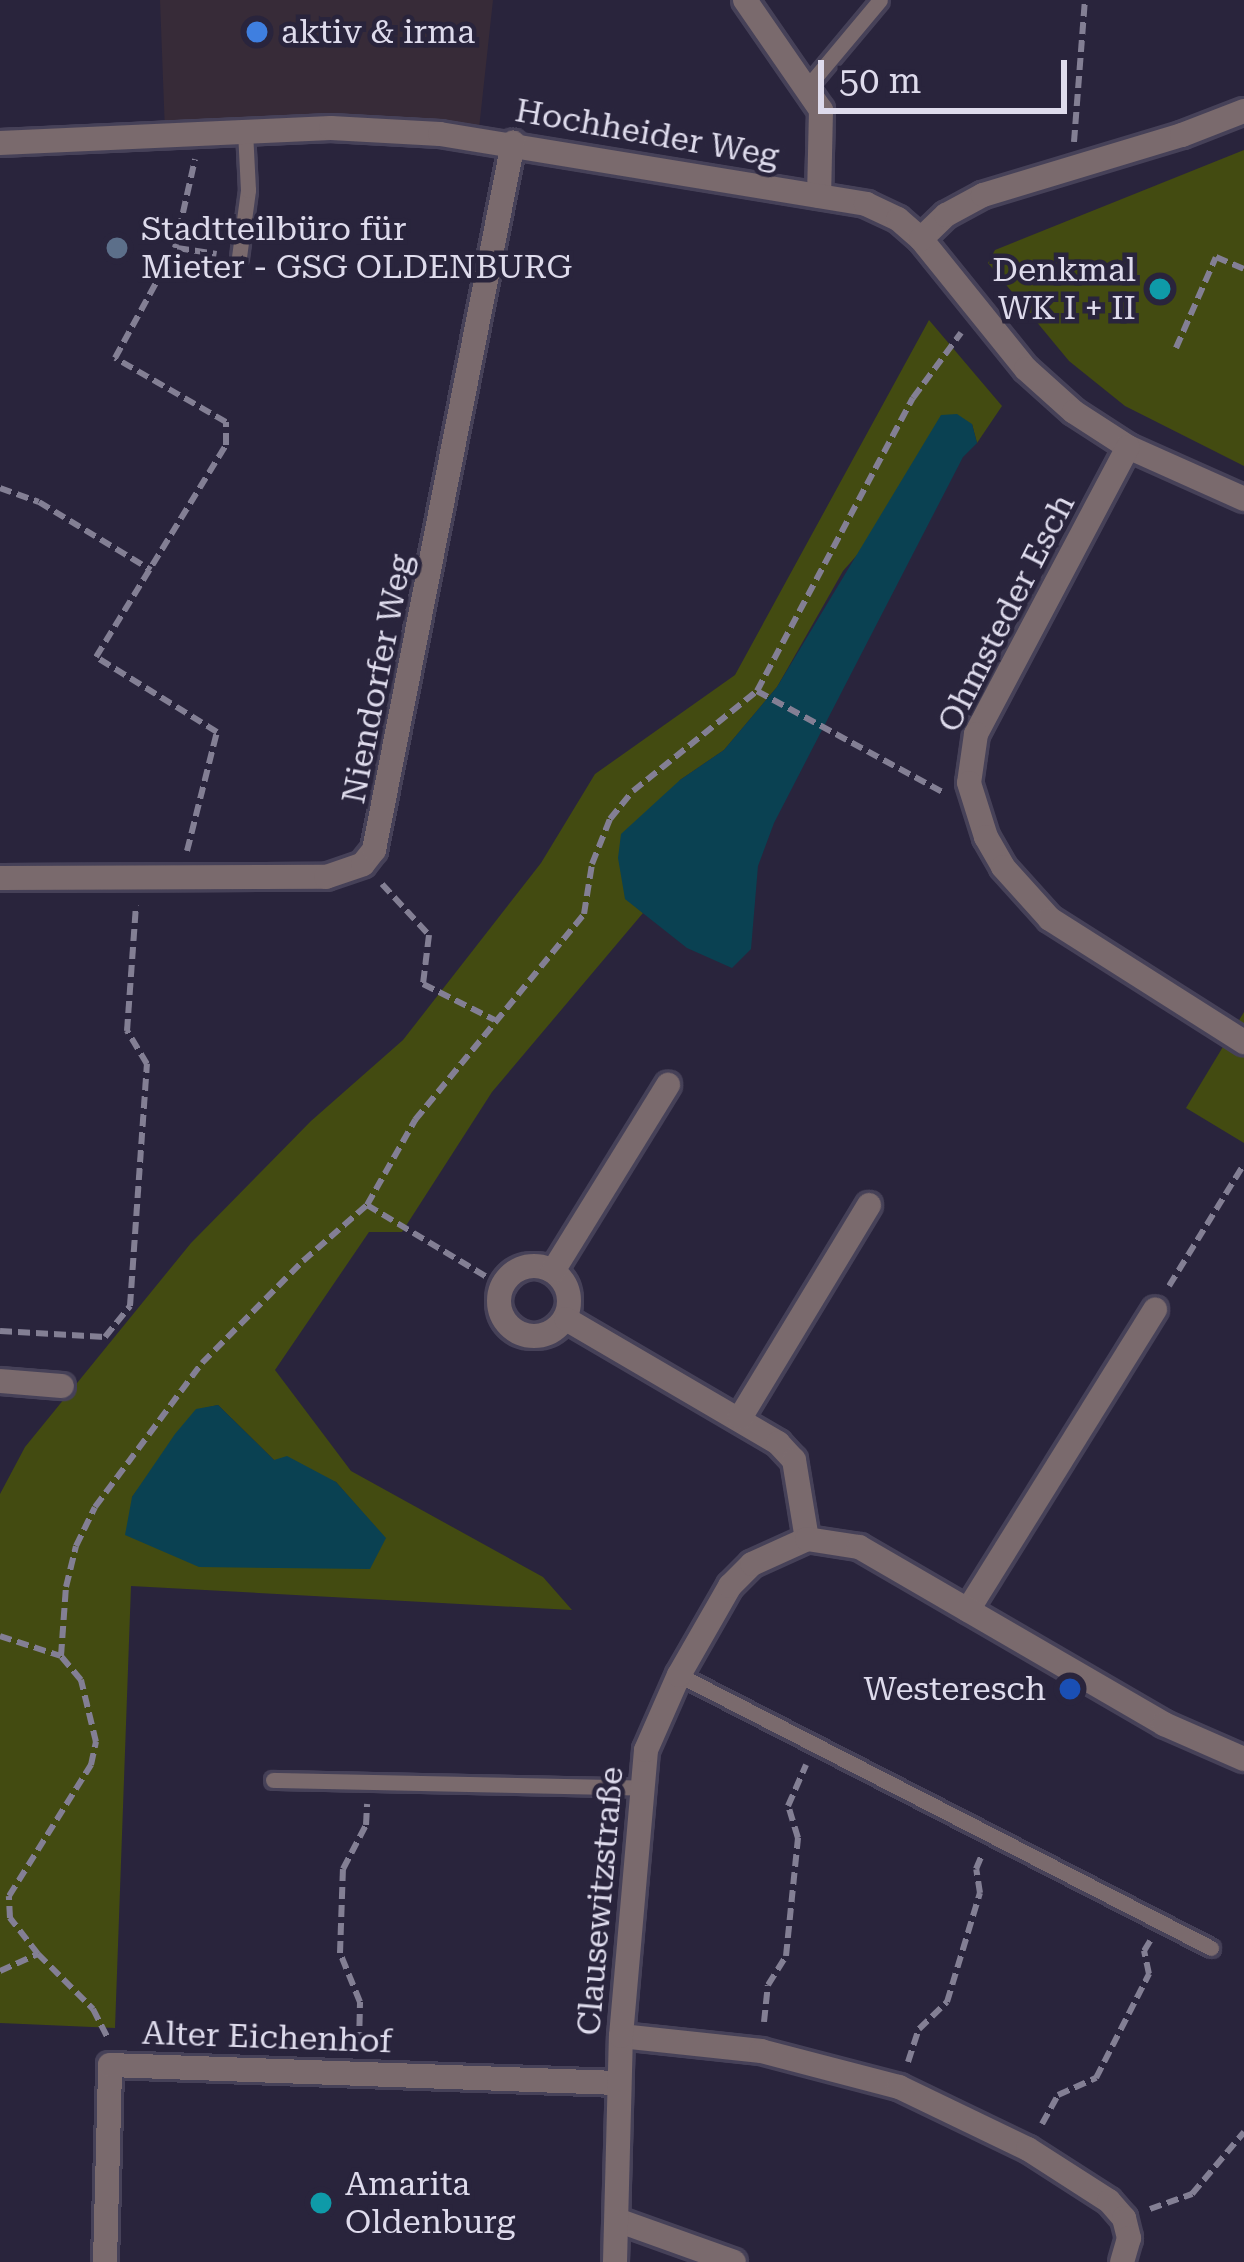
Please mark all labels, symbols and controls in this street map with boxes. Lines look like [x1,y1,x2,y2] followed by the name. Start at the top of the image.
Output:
[281,12,475,52] place label: aktiv & irma
[244,19,270,45] marker: aktiv & irma
[824,36,1073,110] scale bar
[839,60,921,102] text: 50 m
[512,90,782,176] street label: Hochheider Weg
[141,209,572,287] place label: Stadtteilbüro für Mieter - GSG OLDENBURG
[104,235,130,261] marker: Stadtteilbüro für Mieter - GSG OLDENBURG
[992,250,1136,328] place label: Denkmal WK I + II
[1147,276,1173,302] marker: Denkmal WK I + II
[929,488,1083,738] street label: Ohmsteder Esch
[333,551,421,807] street label: Niendorfer Weg
[863,1669,1046,1709] place label: Westeresch
[1057,1676,1083,1702] marker: Westeresch
[569,1765,631,2037] street label: Clausewitzstraße
[141,2013,393,2061] street label: Alter Eichenhof
[345,2164,515,2242] place label: Amarita Oldenburg
[308,2190,334,2216] marker: Amarita Oldenburg

